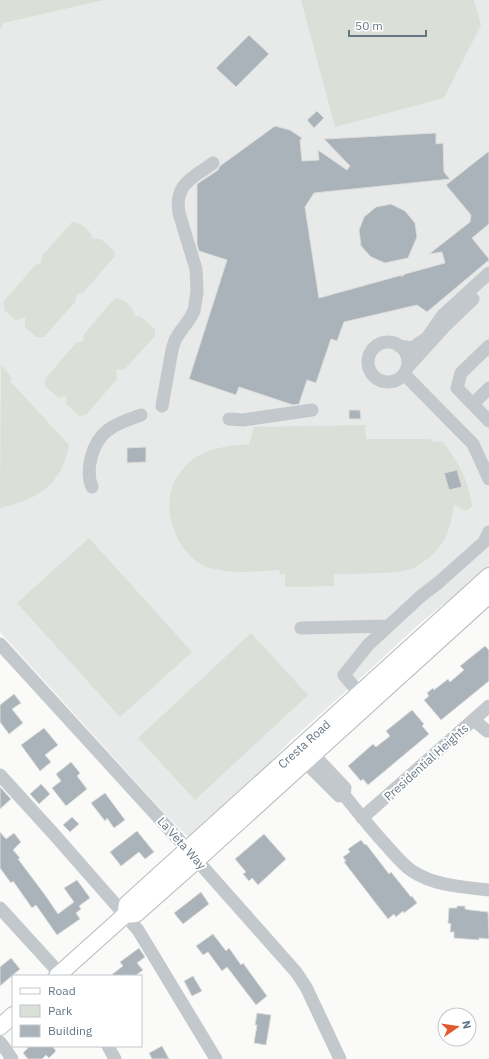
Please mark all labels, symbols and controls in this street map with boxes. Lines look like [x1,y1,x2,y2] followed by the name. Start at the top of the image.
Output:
[349,12,426,38] scale bar
[355,18,383,33] text: 50 m
[275,717,333,771] street label: Cresta Road
[381,720,471,804] street label: Presidential Heights
[155,814,209,872] street label: La Veta Way
[12,975,142,1047] legend
[48,983,76,998] text: Road
[48,1003,73,1018] text: Park
[437,1007,477,1047] north arrow
[459,1019,474,1030] text: N
[48,1023,93,1038] text: Building

